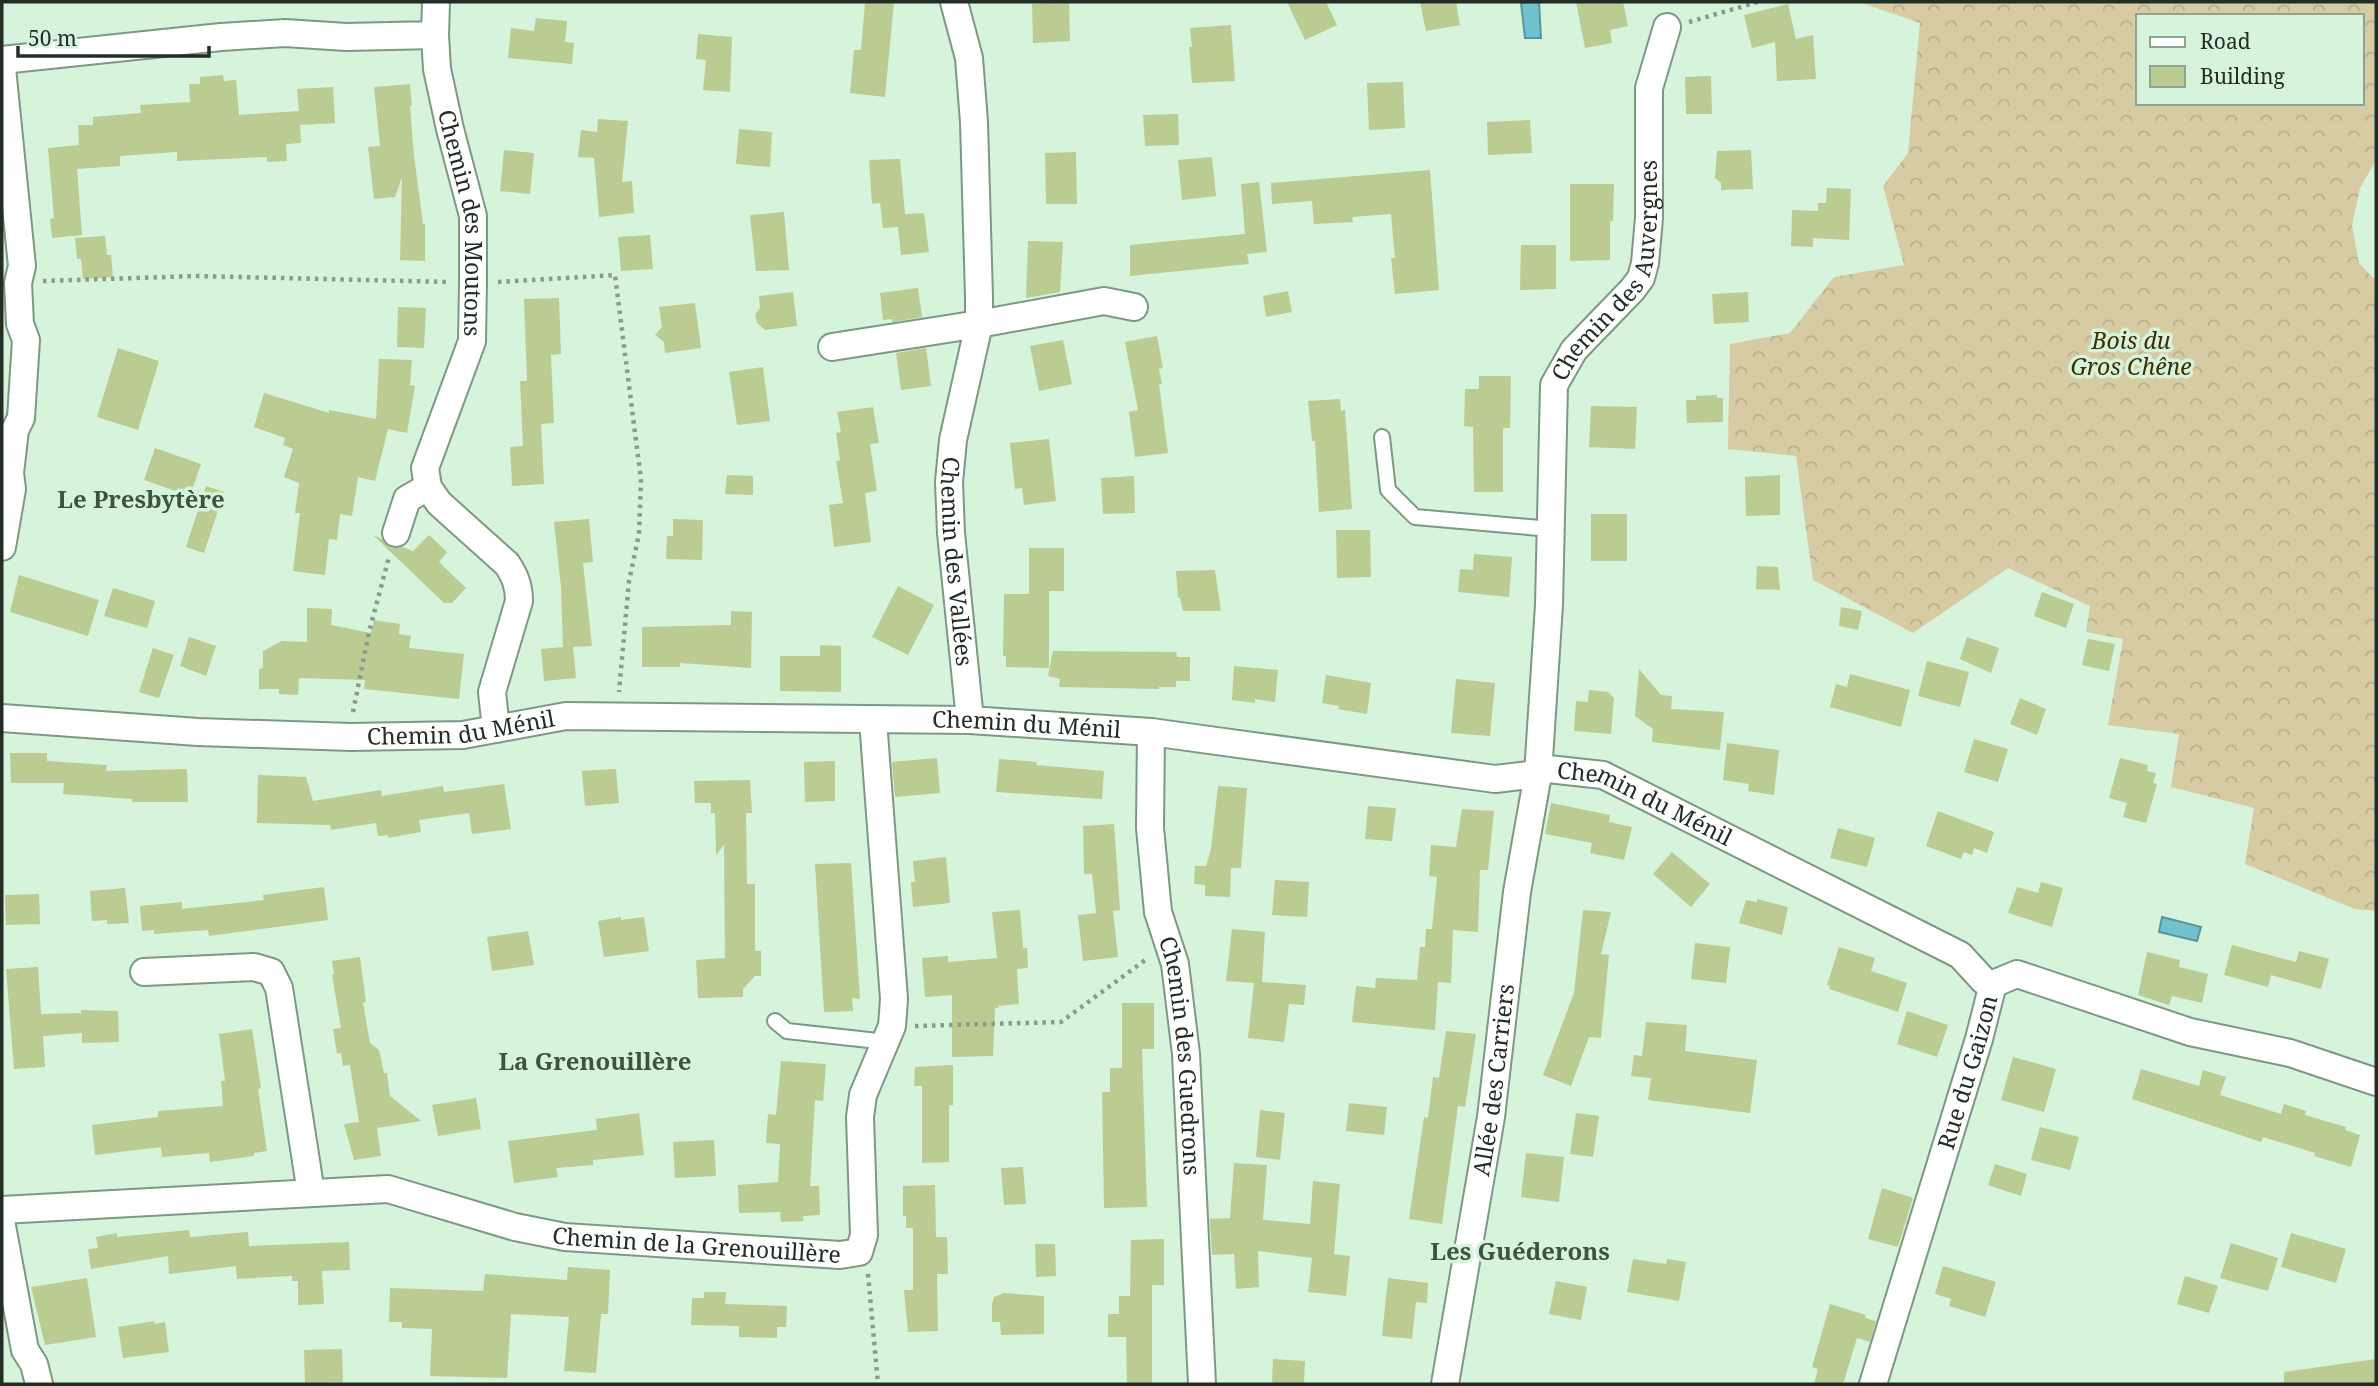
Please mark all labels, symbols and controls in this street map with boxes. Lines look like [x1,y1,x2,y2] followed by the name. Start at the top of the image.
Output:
[18,14,208,58] scale bar
[2136,14,2364,105] legend
[28,24,77,52] text: 50 m
[2200,27,2251,55] text: Road
[2200,62,2285,90] text: Building
[431,106,490,337] street label: Chemin des Moutons
[1543,160,1664,386] street label: Chemin des Auvergnes
[2070,324,2192,382] park label: Bois du Gros Chêne
[934,455,981,668] street label: Chemin des Vallées
[57,482,225,515] district label: Le Presbytère
[367,701,557,752] street label: Chemin du Ménil
[932,703,1122,745] street label: Chemin du Ménil
[1555,753,1738,853] street label: Chemin du Ménil
[1152,932,1209,1176] street label: Chemin des Guedrons
[1464,982,1521,1178] street label: Allée des Carriers
[1929,991,2005,1153] street label: Rue du Gaizon
[498,1044,692,1077] district label: La Grenouillère
[550,1218,842,1270] street label: Chemin de la Grenouillère
[1430,1234,1610,1267] district label: Les Guéderons

